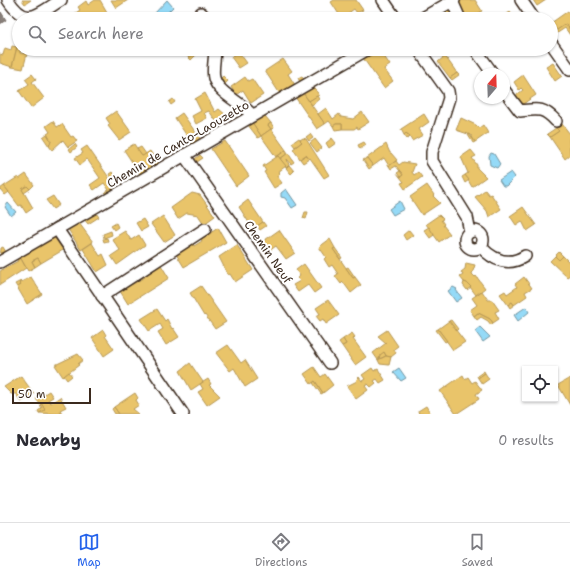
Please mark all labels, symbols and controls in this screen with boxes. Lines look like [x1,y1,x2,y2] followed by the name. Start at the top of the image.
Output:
[12,12,558,56] search box
[26,23,48,45] icon: search
[58,24,144,44] text: Search here
[474,68,510,104] north arrow
[104,97,252,191] street label: Chemin de Canto-Laouzetto
[240,217,296,287] street label: Chemin Neuf
[522,366,558,402] map controls
[522,366,558,402] button: locate
[12,386,91,405] scale bar
[18,387,46,402] text: 50 m
[16,429,81,451] text: Nearby
[498,432,554,449] text: 0 results
[77,531,101,570] tab: Map
[255,531,307,570] tab: Directions
[462,531,493,570] tab: Saved

